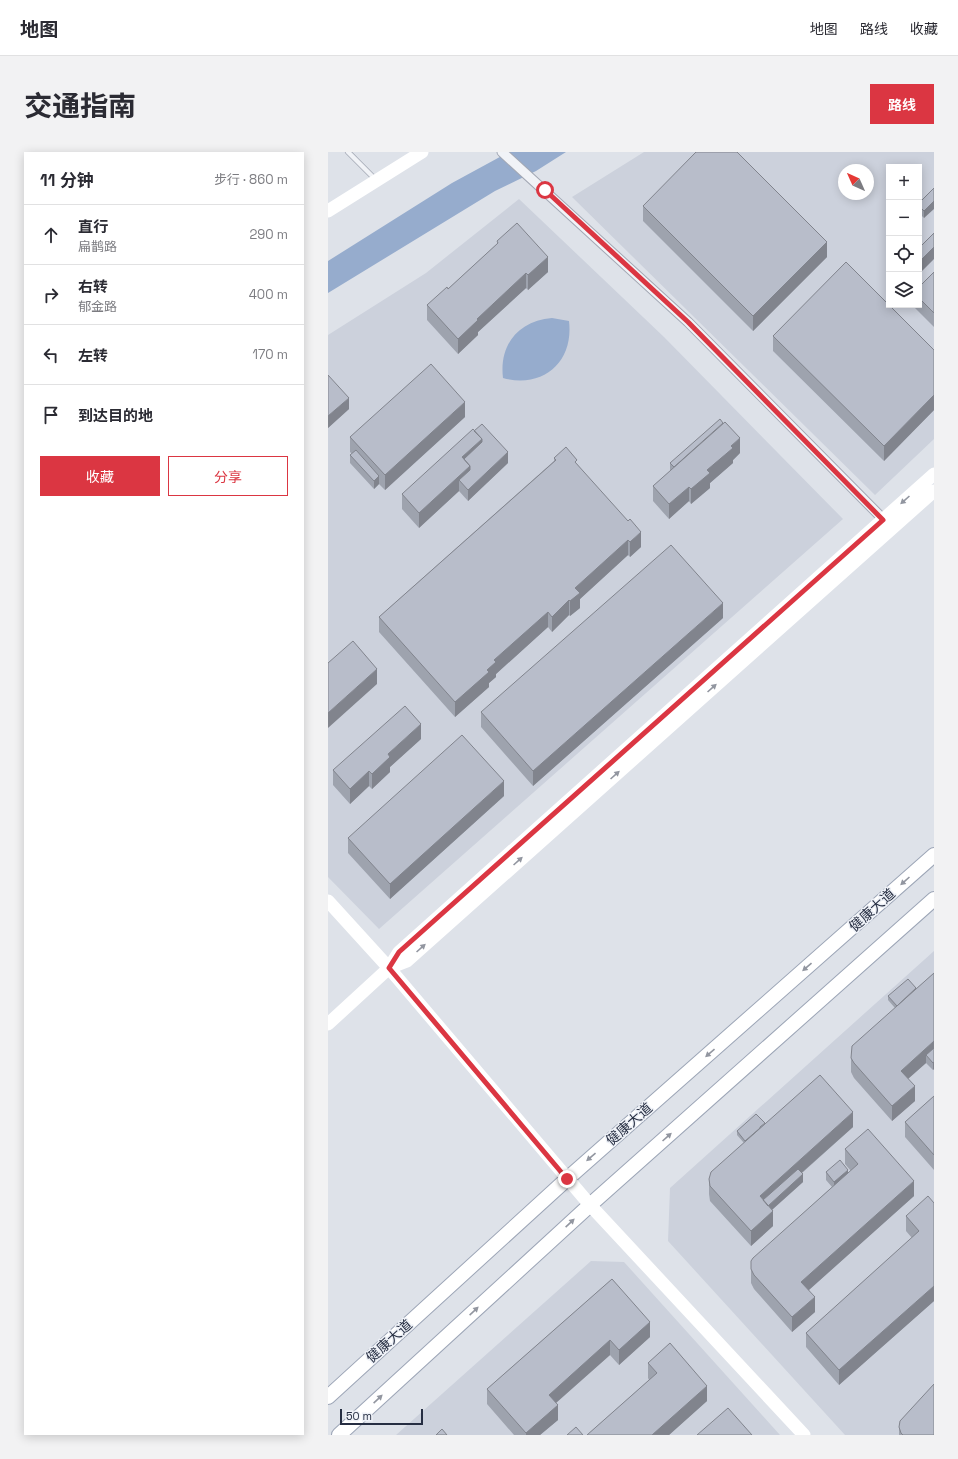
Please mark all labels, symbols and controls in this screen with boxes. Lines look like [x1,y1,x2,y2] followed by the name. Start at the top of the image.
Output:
[20,17,58,42] text: 地图
[810,20,838,38] text: 地图
[860,20,888,38] text: 路线
[910,20,938,38] text: 收藏
[870,84,934,124] button: 路线
[24,88,136,124] text: 交通指南
[838,164,874,200] north arrow
[886,164,922,308] map controls
[886,164,922,200] button: +
[40,169,94,191] text: 11 分钟
[214,171,288,188] text: 步行 · 860 m
[536,181,554,199] route start
[886,200,922,236] button: −
[78,217,108,236] text: 直行
[40,224,62,246] icon: ahead
[249,226,288,243] text: 290 m
[886,236,922,272] button: locate
[78,238,117,255] text: 扁鹊路
[886,272,922,308] button: layers
[78,277,108,296] text: 右转
[40,284,62,306] icon: right
[249,286,288,303] text: 400 m
[78,298,117,315] text: 郁金路
[40,344,62,366] icon: left
[78,346,108,365] text: 左转
[252,346,288,363] text: 170 m
[40,404,62,426] icon: arrive
[78,406,153,425] text: 到达目的地
[40,456,160,496] button: 收藏
[168,456,288,496] button: 分享
[900,496,910,505] one-way arrow
[707,683,717,693] one-way arrow
[610,770,620,779] one-way arrow
[513,857,523,866] one-way arrow
[900,876,910,885] one-way arrow
[845,885,899,935] street label: 健康大道
[416,943,426,952] one-way arrow
[803,962,812,971] one-way arrow
[705,1048,715,1057] one-way arrow
[602,1099,656,1149] street label: 健康大道
[661,1132,672,1141] one-way arrow
[586,1153,597,1162] one-way arrow
[558,1170,576,1188] route end
[565,1219,575,1228] one-way arrow
[469,1306,479,1316] one-way arrow
[362,1316,416,1366] street label: 健康大道
[373,1394,383,1404] one-way arrow
[340,1407,423,1426] scale bar
[346,1409,372,1423] text: 50 m

